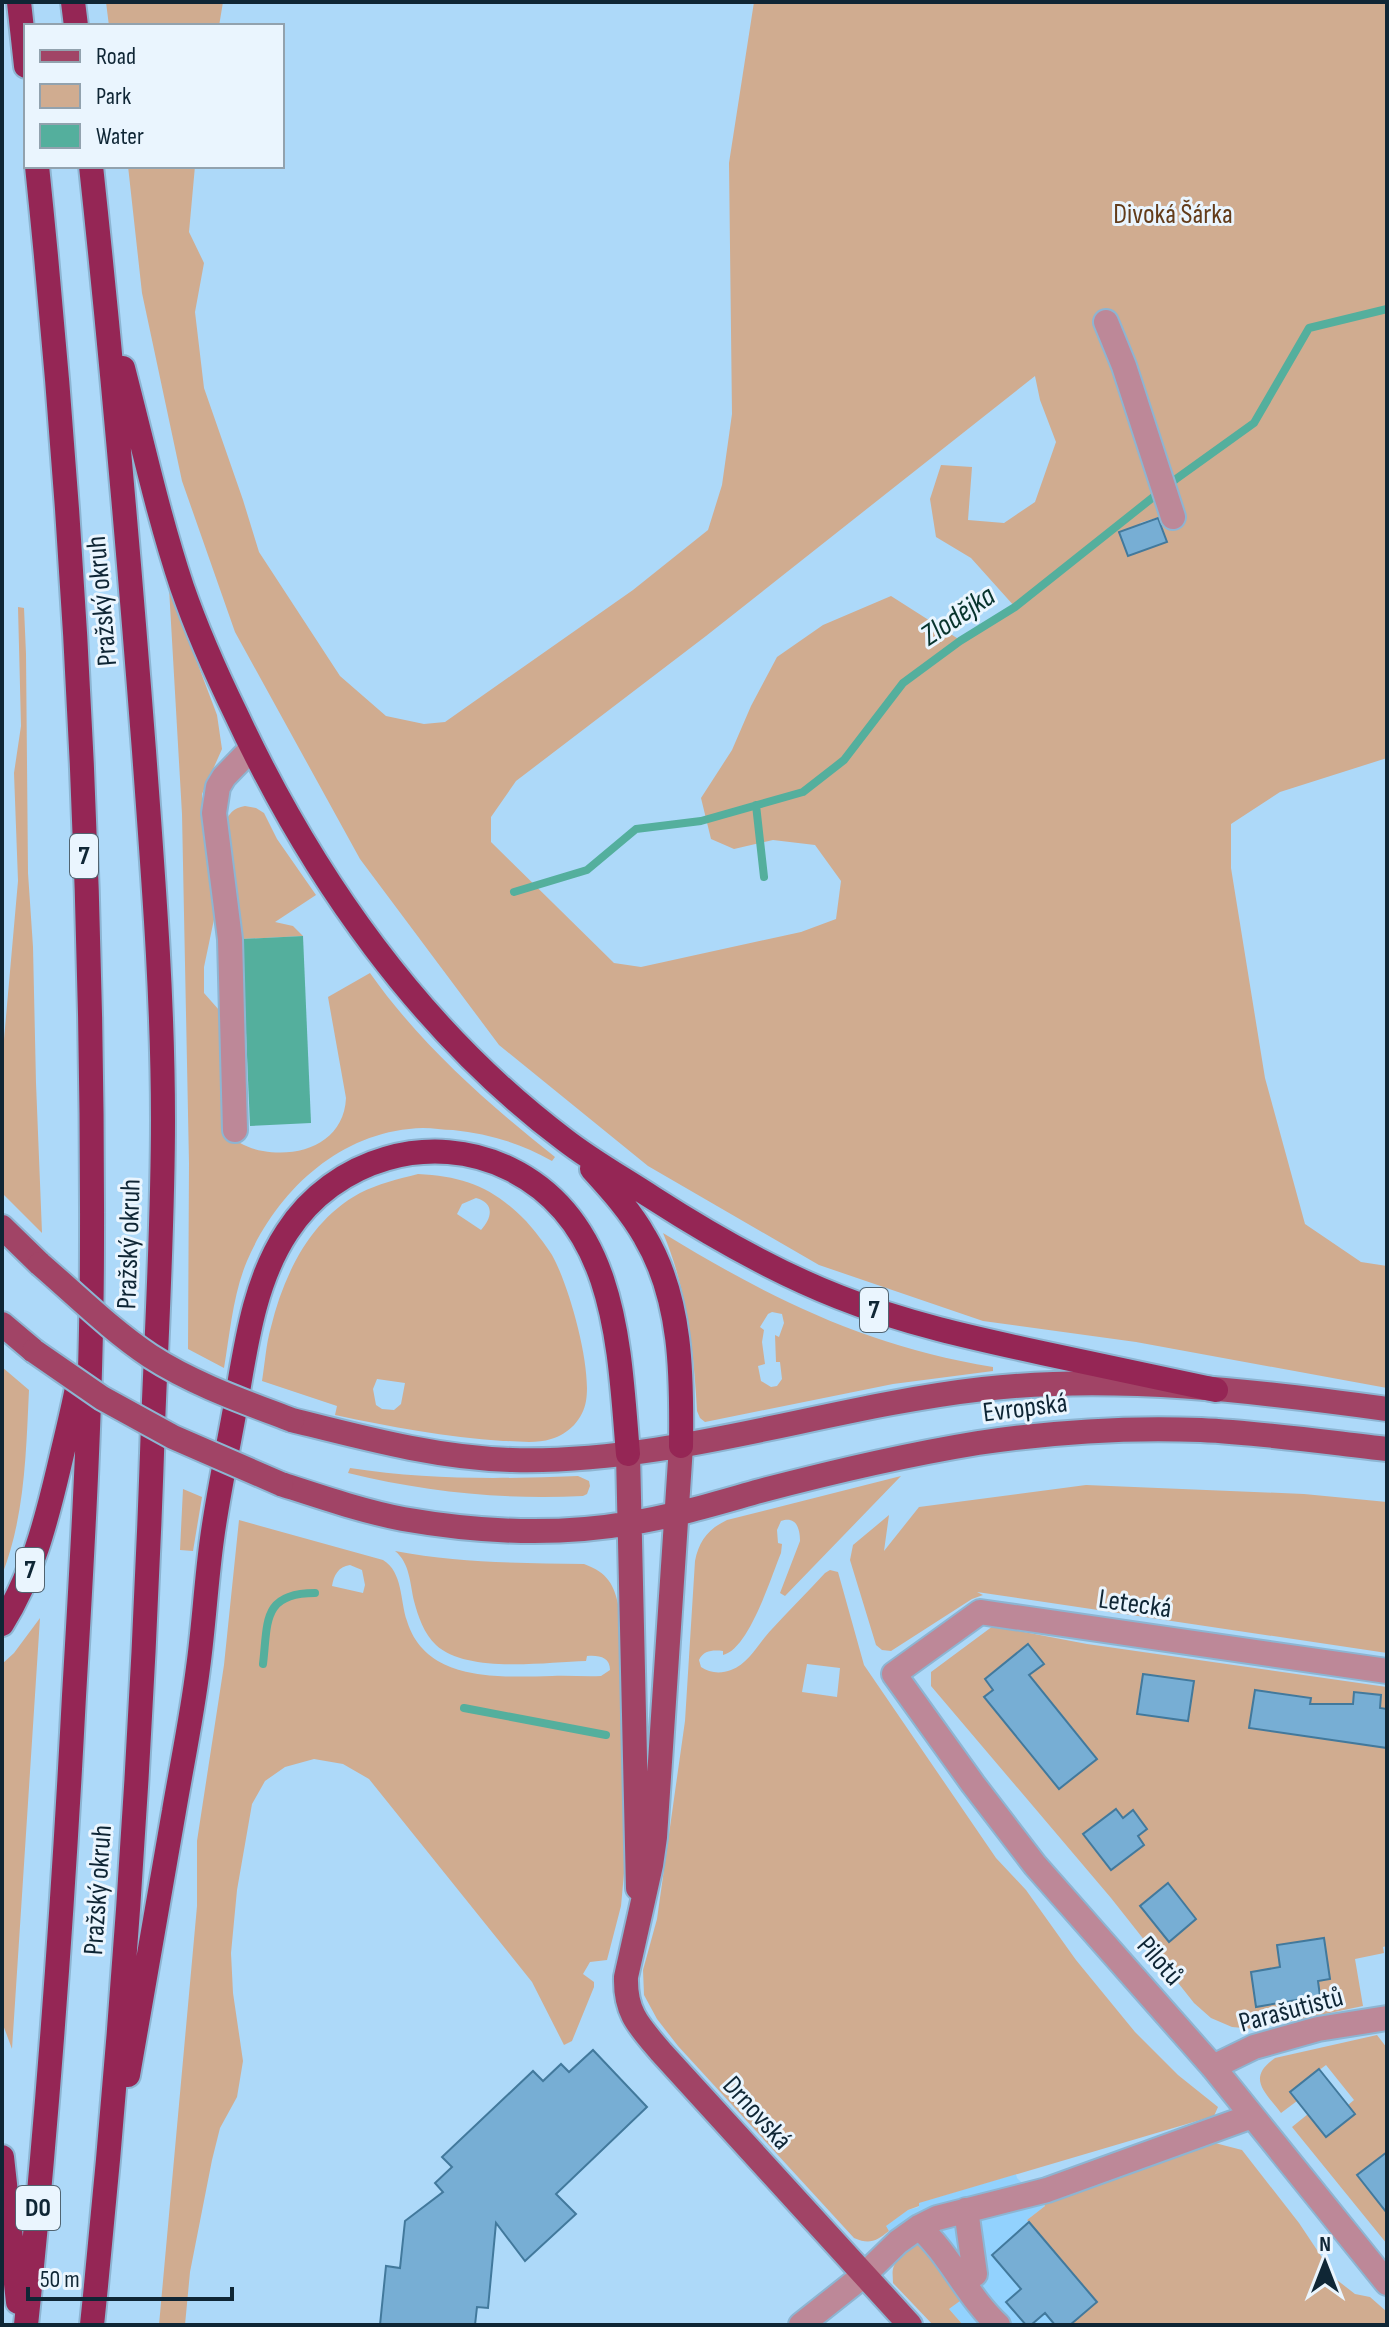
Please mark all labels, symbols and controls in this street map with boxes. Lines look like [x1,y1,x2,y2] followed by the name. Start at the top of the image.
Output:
[24,24,284,168] legend
[96,42,136,71] text: Road
[96,82,131,111] text: Park
[96,122,144,151] text: Water
[1113,198,1233,231] park label: Divoká Šárka
[80,535,124,667] street label: Pražský okruh
[913,578,1002,654] water label: Zlodějka
[70,834,98,878] road number: 7
[110,1178,148,1310] street label: Pražský okruh
[860,1288,888,1332] road number: 7
[981,1386,1069,1430] street label: Evropská
[16,1548,44,1592] road number: 7
[1096,1583,1174,1625] street label: Letecká
[77,1824,119,1956] street label: Pražský okruh
[1130,1930,1190,1992] street label: Pilotů
[1235,1980,1347,2040] street label: Parašutistů
[715,2069,799,2157] street label: Drnovská
[16,2186,60,2230] road number: D0
[1285,2223,1365,2303] north arrow
[1319,2231,1331,2258] text: N
[28,2251,232,2301] scale bar
[40,2265,80,2294] text: 50 m

